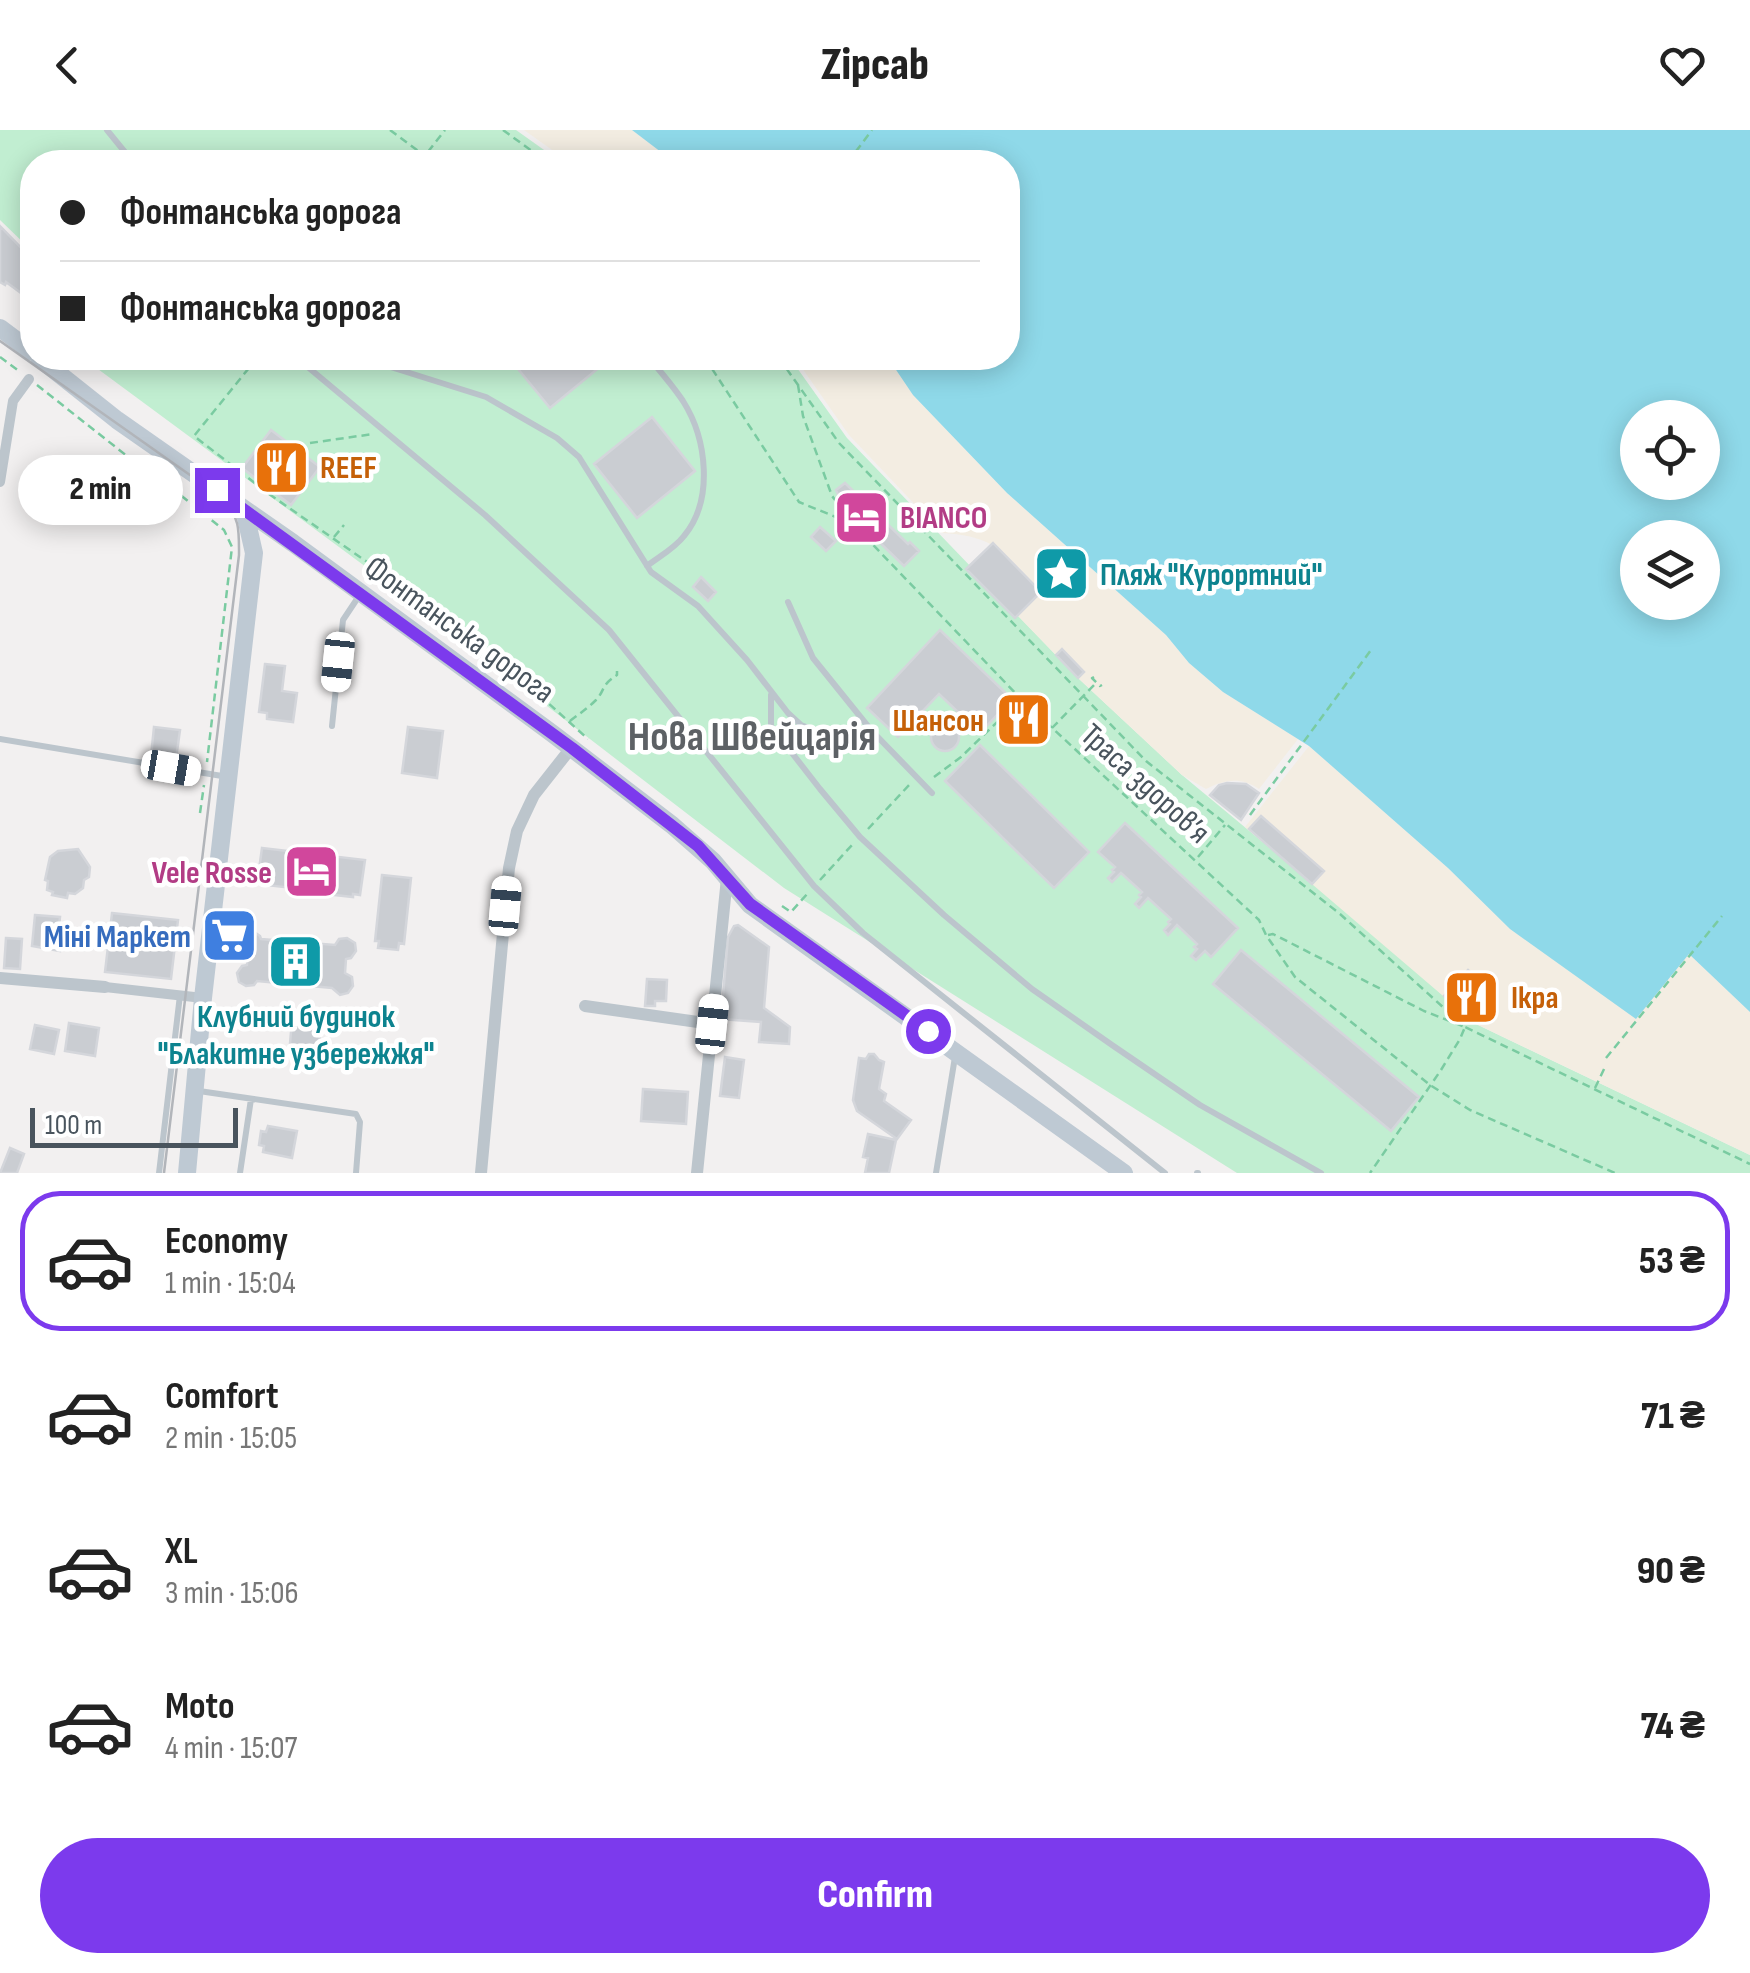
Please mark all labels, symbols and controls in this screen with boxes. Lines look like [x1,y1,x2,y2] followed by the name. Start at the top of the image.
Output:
[40,38,95,93] icon: back
[821,38,929,93] text: Zipcab
[1655,38,1710,93] icon: heart
[120,190,402,235] text: Фонтанська дорога
[120,286,402,331] text: Фонтанська дорога
[1620,400,1720,620] map controls
[1620,400,1720,500] button: locate
[251,437,311,497] restaurant icon: REEF
[320,449,377,488] place label: REEF
[17,455,182,525] callout: 2 min
[195,468,240,513] route end
[69,470,132,509] text: 2 min
[831,487,891,547] hotel icon: BIANCO
[900,499,988,538] place label: BIANCO
[1620,520,1720,620] button: layers
[1031,544,1091,604] place icon: Пляж "Курортний"
[357,548,562,712] street label: Фонтанська дорога
[1100,556,1323,595] place label: Пляж "Курортний"
[320,631,356,693] car
[993,690,1053,750] restaurant icon: Шансон
[893,702,984,741] place label: Шансон
[628,712,876,763] district label: Нова Швейцарія
[1072,716,1218,852] street label: Траса здоров’я
[139,748,203,788] car
[281,842,341,902] hotel icon: Vele Rosse
[151,854,272,893] place label: Vele Rosse
[487,875,523,937] car
[200,906,260,966] supermarket icon: Міні Маркет
[44,918,191,957] place label: Міні Маркет
[266,932,326,992] building icon: Клубний будинок "Блакитне узбережжя"
[1442,967,1502,1027] restaurant icon: Ікра
[1511,979,1558,1018] place label: Ікра
[694,993,730,1055] car
[158,998,434,1074] place label: Клубний будинок "Блакитне узбережжя"
[906,1009,951,1054] route start
[30,1103,238,1148] scale bar
[45,1109,102,1142] text: 100 m
[45,1216,135,1306] icon: car
[165,1219,288,1264] text: Economy
[1639,1239,1705,1284] text: 53 ₴
[165,1264,296,1303] text: 1 min · 15:04
[45,1371,135,1461] icon: car
[165,1374,279,1419] text: Comfort
[1641,1394,1705,1439] text: 71 ₴
[165,1419,297,1458] text: 2 min · 15:05
[45,1526,135,1616] icon: car
[165,1529,198,1574] text: XL
[1637,1549,1705,1594] text: 90 ₴
[165,1574,299,1613] text: 3 min · 15:06
[45,1681,135,1771] icon: car
[165,1684,235,1729] text: Moto
[1640,1704,1705,1749] text: 74 ₴
[165,1729,297,1768] text: 4 min · 15:07
[40,1838,1710,1953] button: Confirm

